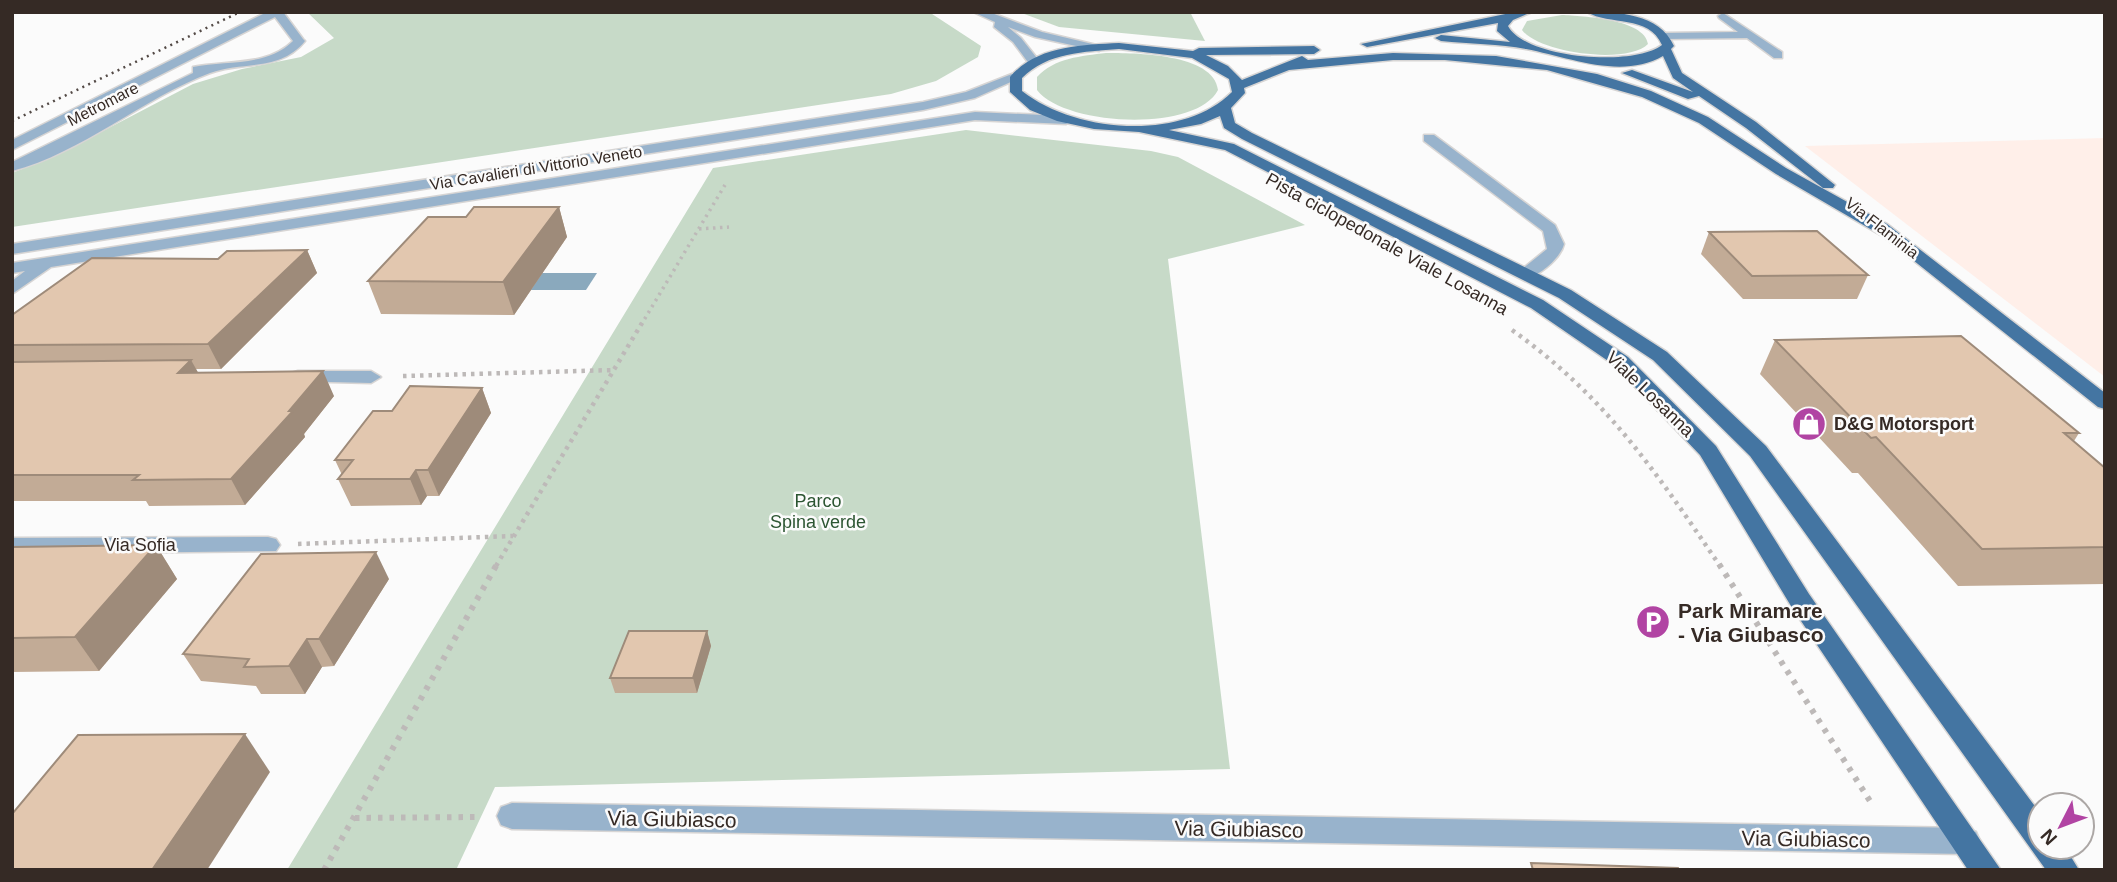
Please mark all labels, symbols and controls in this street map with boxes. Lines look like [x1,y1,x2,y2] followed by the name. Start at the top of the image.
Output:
[65,79,141,129] street label: Metromare
[429,143,643,193] street label: Via Cavalieri di Vittorio Veneto
[1262,169,1512,320] street label: Pista ciclopedonale Viale Losanna
[1842,194,1922,262] street label: Via Flaminia
[1602,347,1699,441] street label: Viale Losanna
[1790,405,1828,443] shop icon: D&G Motorsport
[1834,414,1974,434] place label: D&G Motorsport
[770,491,866,532] park label: Parco Spina verde
[104,535,177,555] street label: Via Sofia
[1678,599,1824,646] place label: Park Miramare - Via Giubasco
[1634,603,1672,641] parking icon: Park Miramare - Via Giubasco
[2026,791,2096,861] north arrow
[607,806,737,832] street label: Via Giubiasco
[1174,816,1304,842] street label: Via Giubiasco
[2036,825,2061,849] text: N
[1741,826,1871,852] street label: Via Giubiasco

